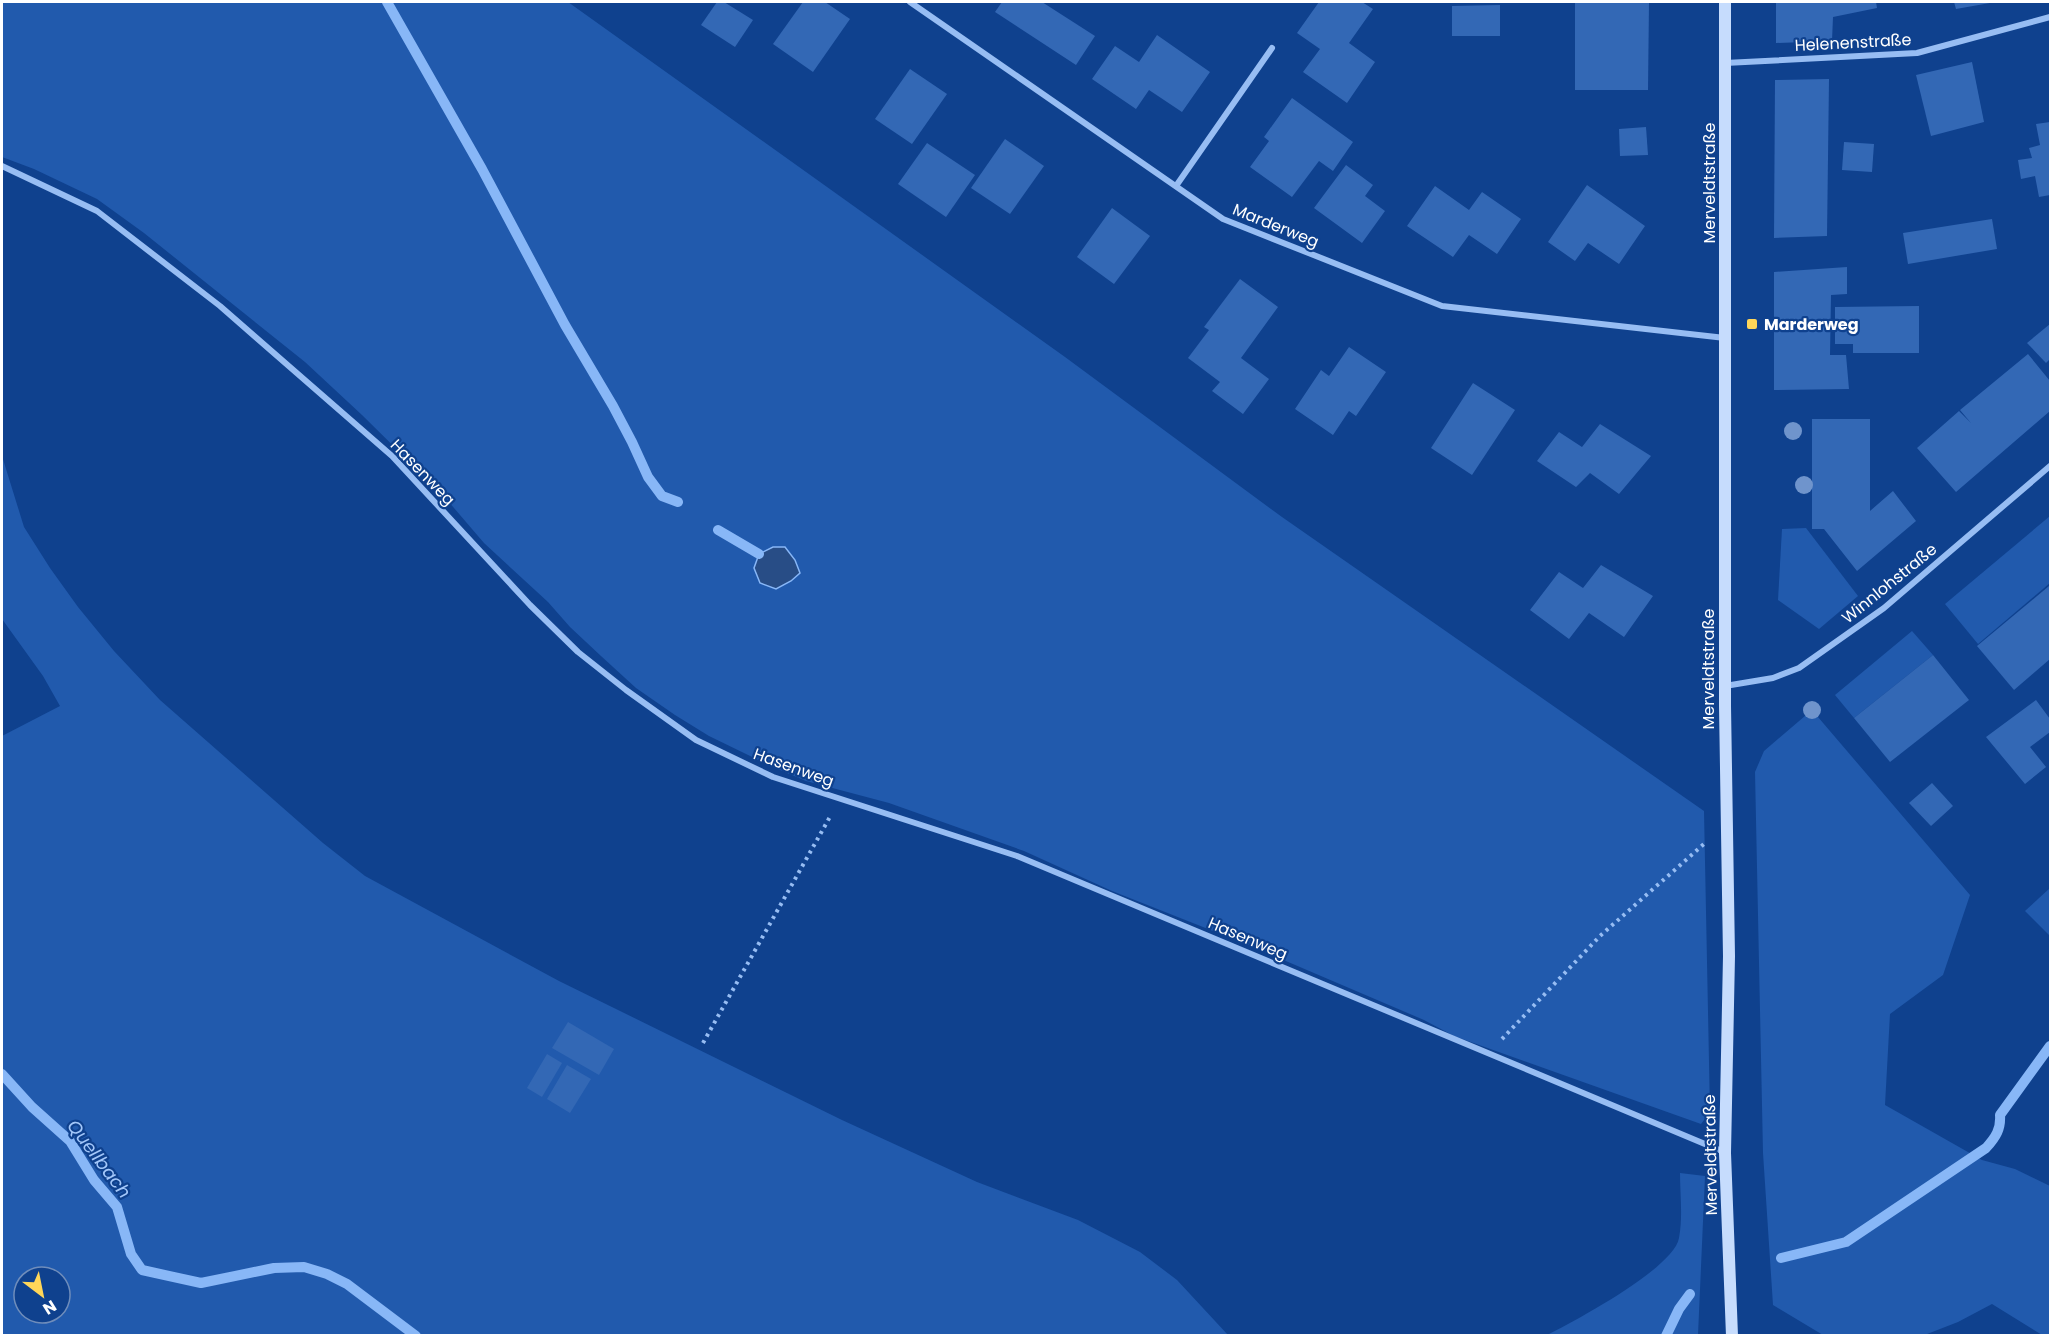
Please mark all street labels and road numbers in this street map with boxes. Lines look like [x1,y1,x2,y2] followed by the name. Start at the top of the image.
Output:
[1794,28,1912,57] street label: Helenenstraße
[1698,122,1721,243] street label: Merveldtstraße
[1229,198,1322,253] street label: Marderweg
[385,434,460,511] street label: Hasenweg
[1837,538,1942,629] street label: Winnlohstraße
[1697,608,1720,729] street label: Merveldtstraße
[750,742,837,793] street label: Hasenweg
[1205,911,1291,966] street label: Hasenweg
[1698,1094,1723,1216] street label: Merveldtstraße

